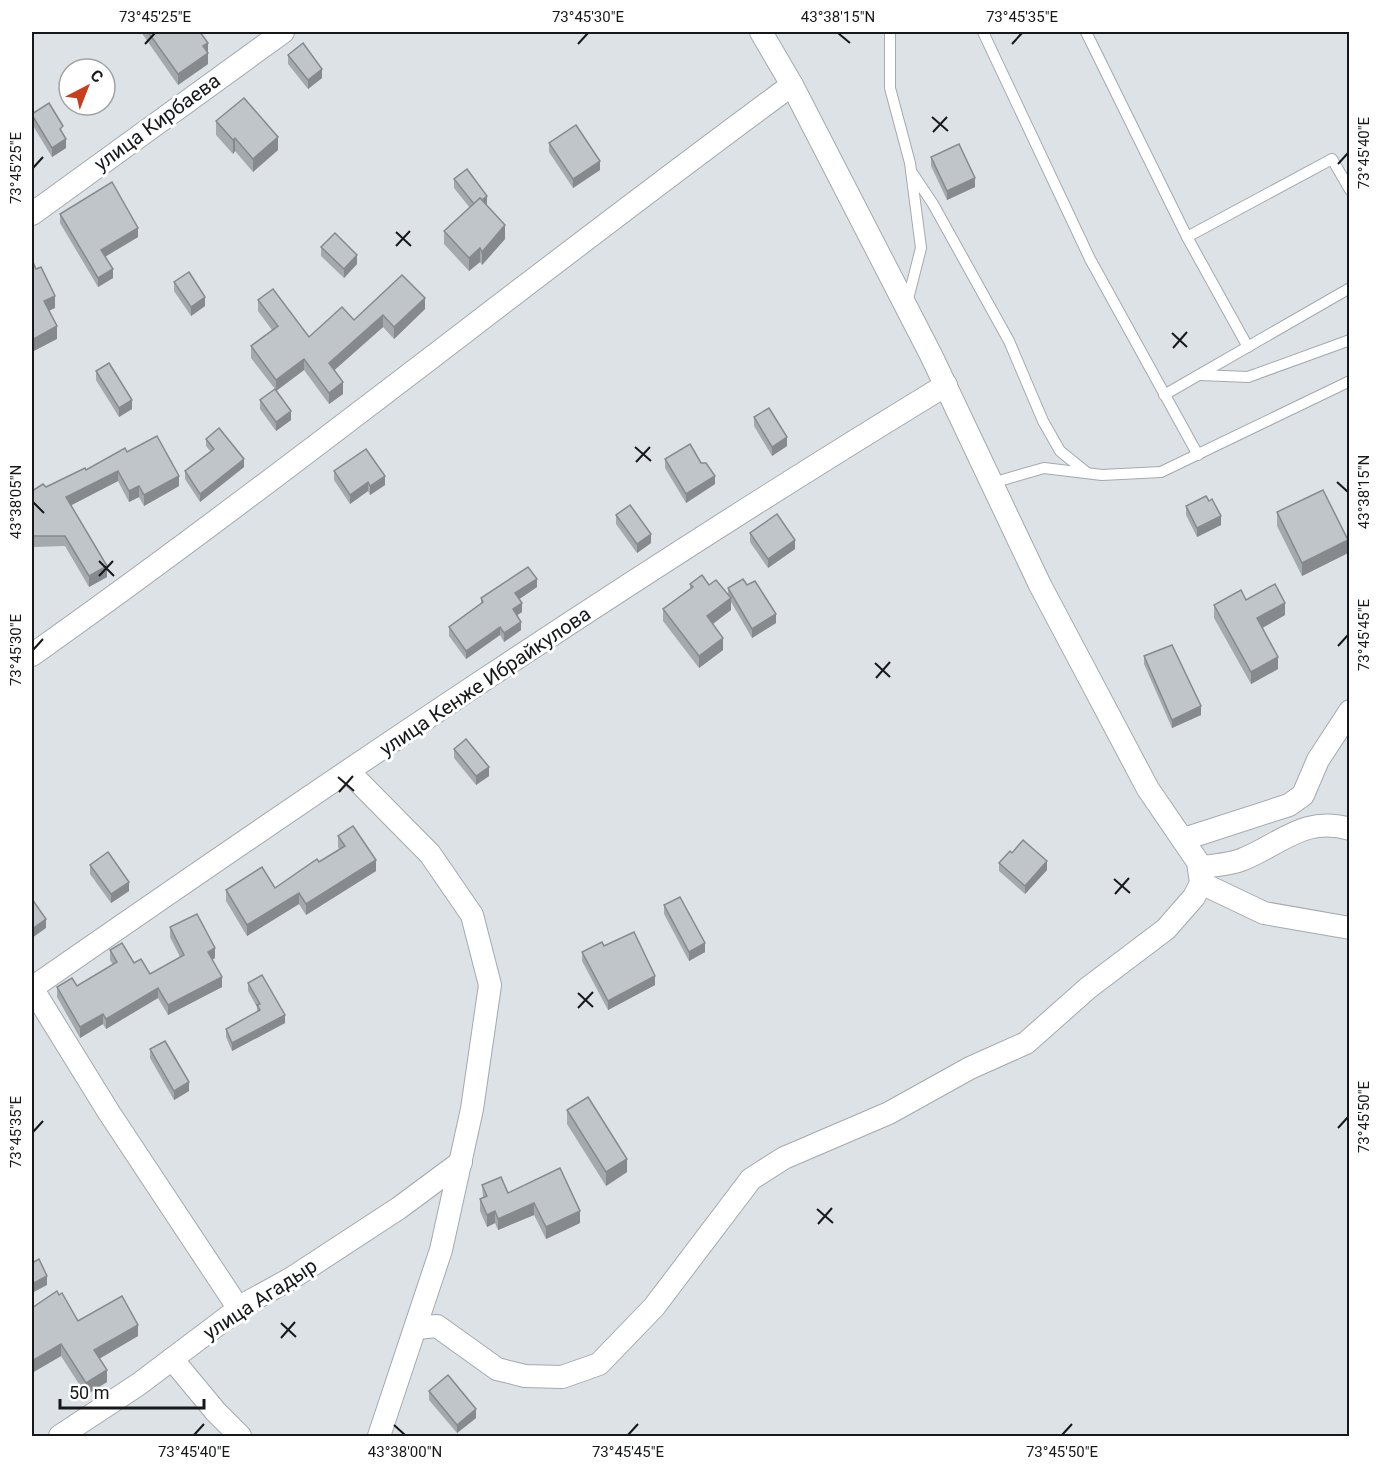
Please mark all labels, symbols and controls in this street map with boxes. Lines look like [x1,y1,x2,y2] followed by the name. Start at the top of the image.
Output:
[119,8,192,26] text: 73°45'25"E
[552,8,625,26] text: 73°45'30"E
[801,8,875,26] text: 43°38'15"N
[986,8,1059,26] text: 73°45'35"E
[57,57,117,117] north arrow
[86,66,107,87] text: С
[89,68,225,176] street label: улица Кирбаева
[1355,116,1373,189] text: 73°45'40"E
[7,131,25,204] text: 73°45'25"E
[1355,455,1373,529] text: 43°38'15"N
[7,465,25,539] text: 43°38'05"N
[1355,598,1373,671] text: 73°45'45"E
[375,601,595,761] street label: улица Кенже Ибрайкулова
[7,613,25,686] text: 73°45'30"E
[1355,1080,1373,1153] text: 73°45'50"E
[7,1095,25,1168] text: 73°45'35"E
[199,1253,321,1345] street label: улица Агадыр
[60,1372,204,1410] scale bar
[69,1382,109,1403] text: 50 m
[158,1443,231,1461] text: 73°45'40"E
[368,1443,442,1461] text: 43°38'00"N
[592,1443,665,1461] text: 73°45'45"E
[1026,1443,1099,1461] text: 73°45'50"E

